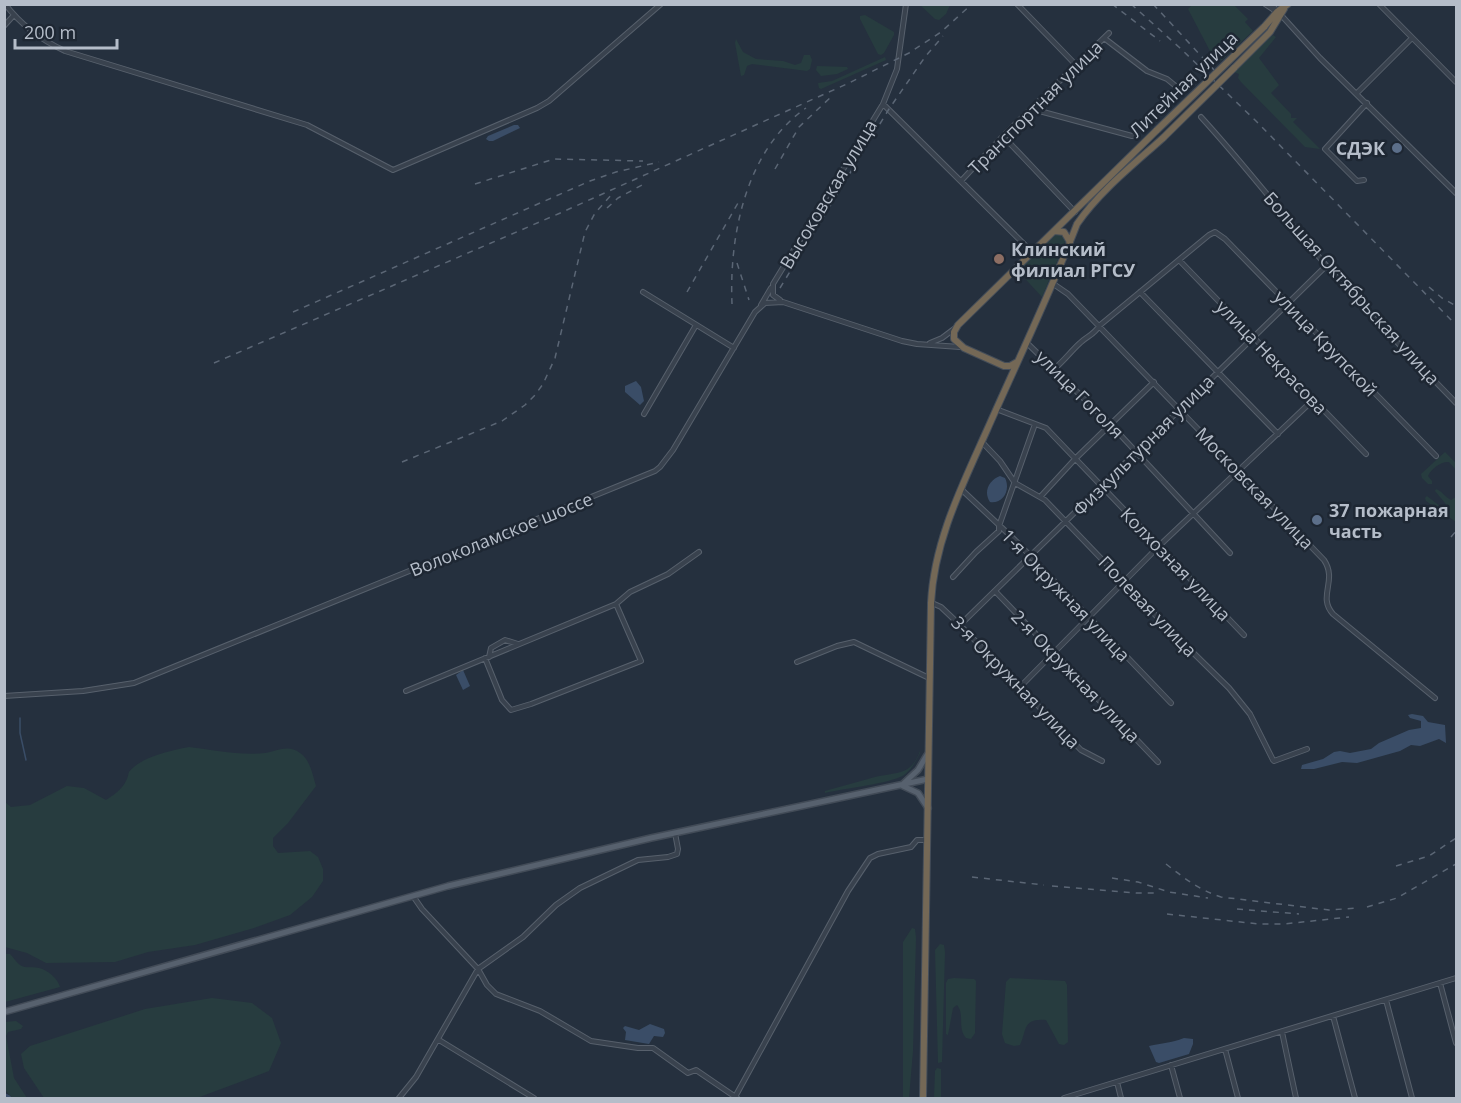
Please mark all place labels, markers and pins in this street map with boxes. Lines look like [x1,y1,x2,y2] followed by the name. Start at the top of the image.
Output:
[1336,136,1386,160] place label: СДЭК
[1390,141,1404,155] marker: СДЭК
[1011,237,1135,282] place label: Клинский филиал РГСУ
[992,252,1006,266] marker: Клинский филиал РГСУ
[1329,498,1449,543] place label: 37 пожарная часть
[1310,513,1324,527] marker: 37 пожарная часть

